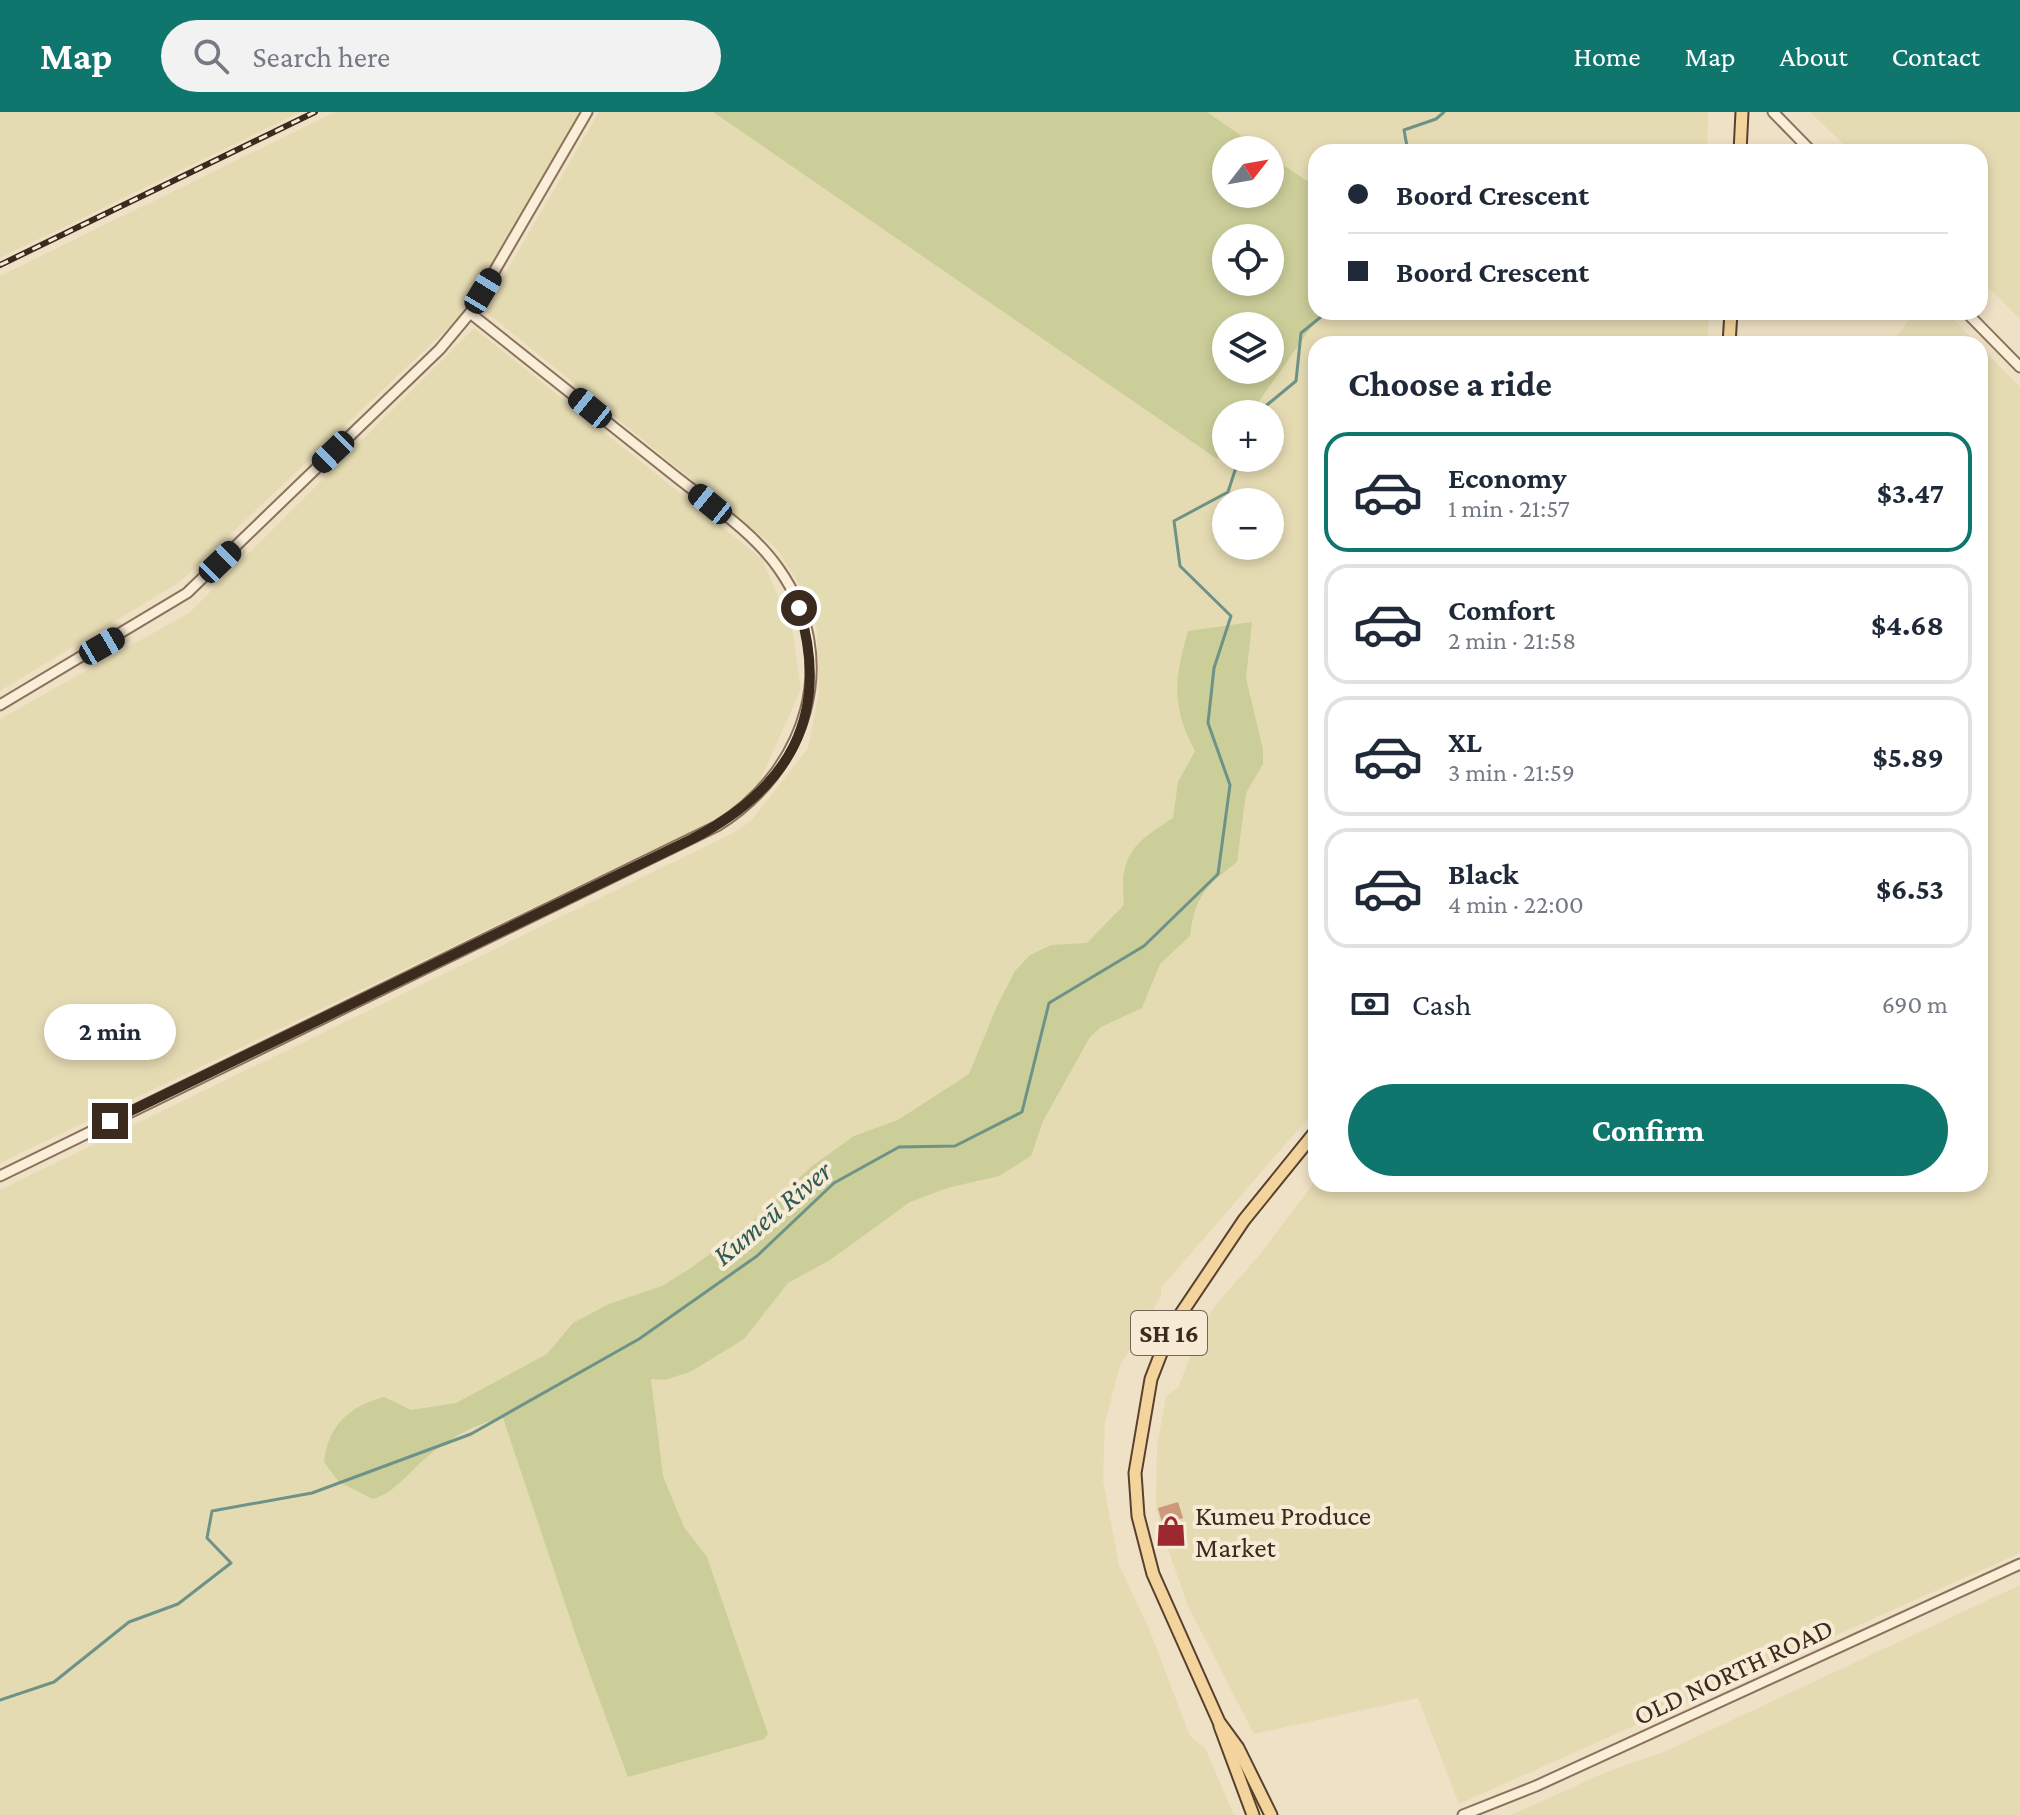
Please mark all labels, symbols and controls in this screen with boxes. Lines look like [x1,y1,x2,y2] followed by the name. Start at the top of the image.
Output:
[161,20,721,92] search box
[189,34,233,78] icon: search
[40,35,113,77] text: Map
[253,40,390,73] text: Search here
[1574,41,1641,72] text: Home
[1685,41,1736,72] text: Map
[1780,41,1848,72] text: About
[1892,41,1980,72] text: Contact
[1212,136,1284,208] north arrow
[1212,136,1284,560] map controls
[1396,178,1589,211] text: Boord Crescent
[1212,224,1284,296] button: locate
[1396,255,1589,288] text: Boord Crescent
[460,264,506,318] car
[1212,312,1284,384] button: layers
[1348,364,1552,404] text: Choose a ride
[564,384,616,432] car
[1212,400,1284,472] button: +
[307,427,359,477] car
[1352,456,1424,528] icon: car
[1448,461,1567,494] text: Economy
[1877,476,1944,509] text: $3.47
[684,480,736,528] car
[1212,488,1284,560] button: −
[1448,494,1570,523] text: 1 min · 21:57
[194,537,246,587] car
[1352,588,1424,660] icon: car
[781,590,817,626] route start
[1448,593,1555,626] text: Comfort
[1871,608,1944,641] text: $4.68
[75,624,129,668] car
[1448,626,1576,655] text: 2 min · 21:58
[1352,720,1424,792] icon: car
[1448,725,1482,758] text: XL
[1873,740,1944,773] text: $5.89
[1448,758,1575,787] text: 3 min · 21:59
[1352,852,1424,924] icon: car
[1448,857,1519,890] text: Black
[1876,872,1944,905] text: $6.53
[1448,890,1584,919] text: 4 min · 22:00
[1348,982,1392,1026] icon: cash
[1412,988,1471,1021] text: Cash
[1882,990,1948,1019] text: 690 m
[44,1005,176,1061] callout: 2 min
[79,1017,141,1046] text: 2 min
[1348,1084,1948,1176] button: Confirm
[92,1103,128,1139] route end
[706,1153,839,1272] water label: Kumeū River
[1131,1311,1207,1355] road number: SH 16
[1195,1500,1371,1563] place label: Kumeu Produce Market
[1154,1514,1188,1548] shop icon: Kumeu Produce Market
[1629,1612,1838,1731] street label: OLD NORTH ROAD

